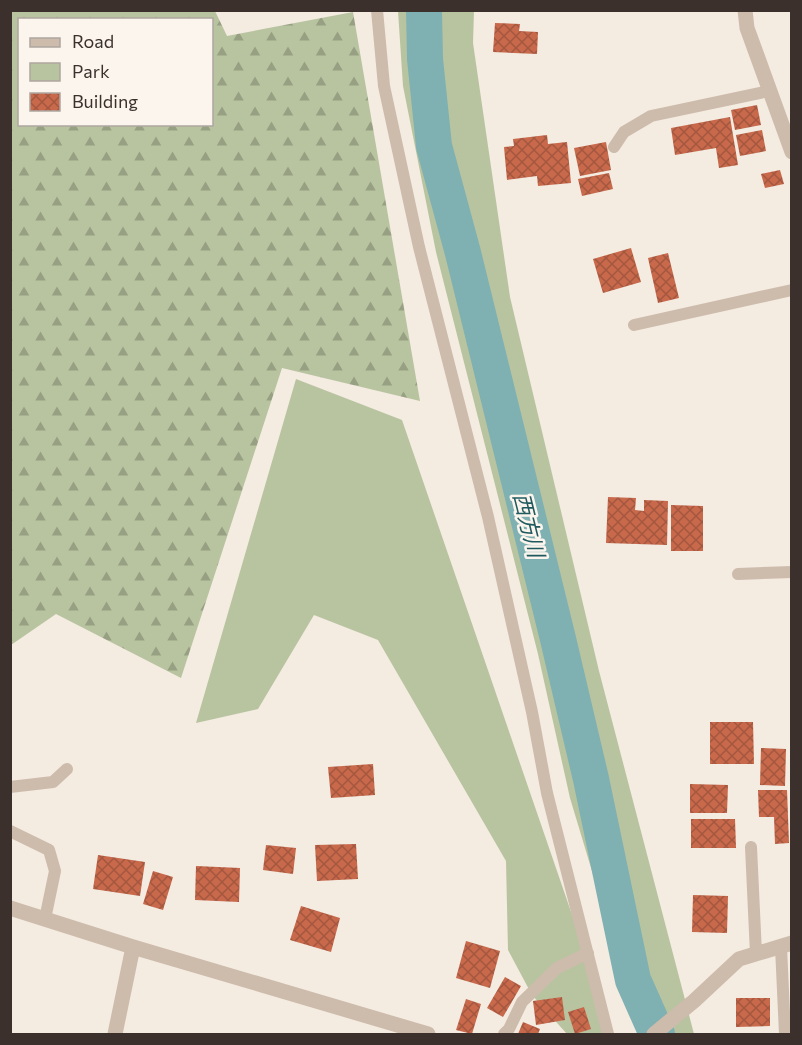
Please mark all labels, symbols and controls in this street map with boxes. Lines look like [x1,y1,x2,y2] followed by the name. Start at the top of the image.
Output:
[18,18,213,126] legend
[72,30,114,52] text: Road
[72,60,110,82] text: Park
[72,90,138,112] text: Building
[508,490,551,562] water label: 西方川

